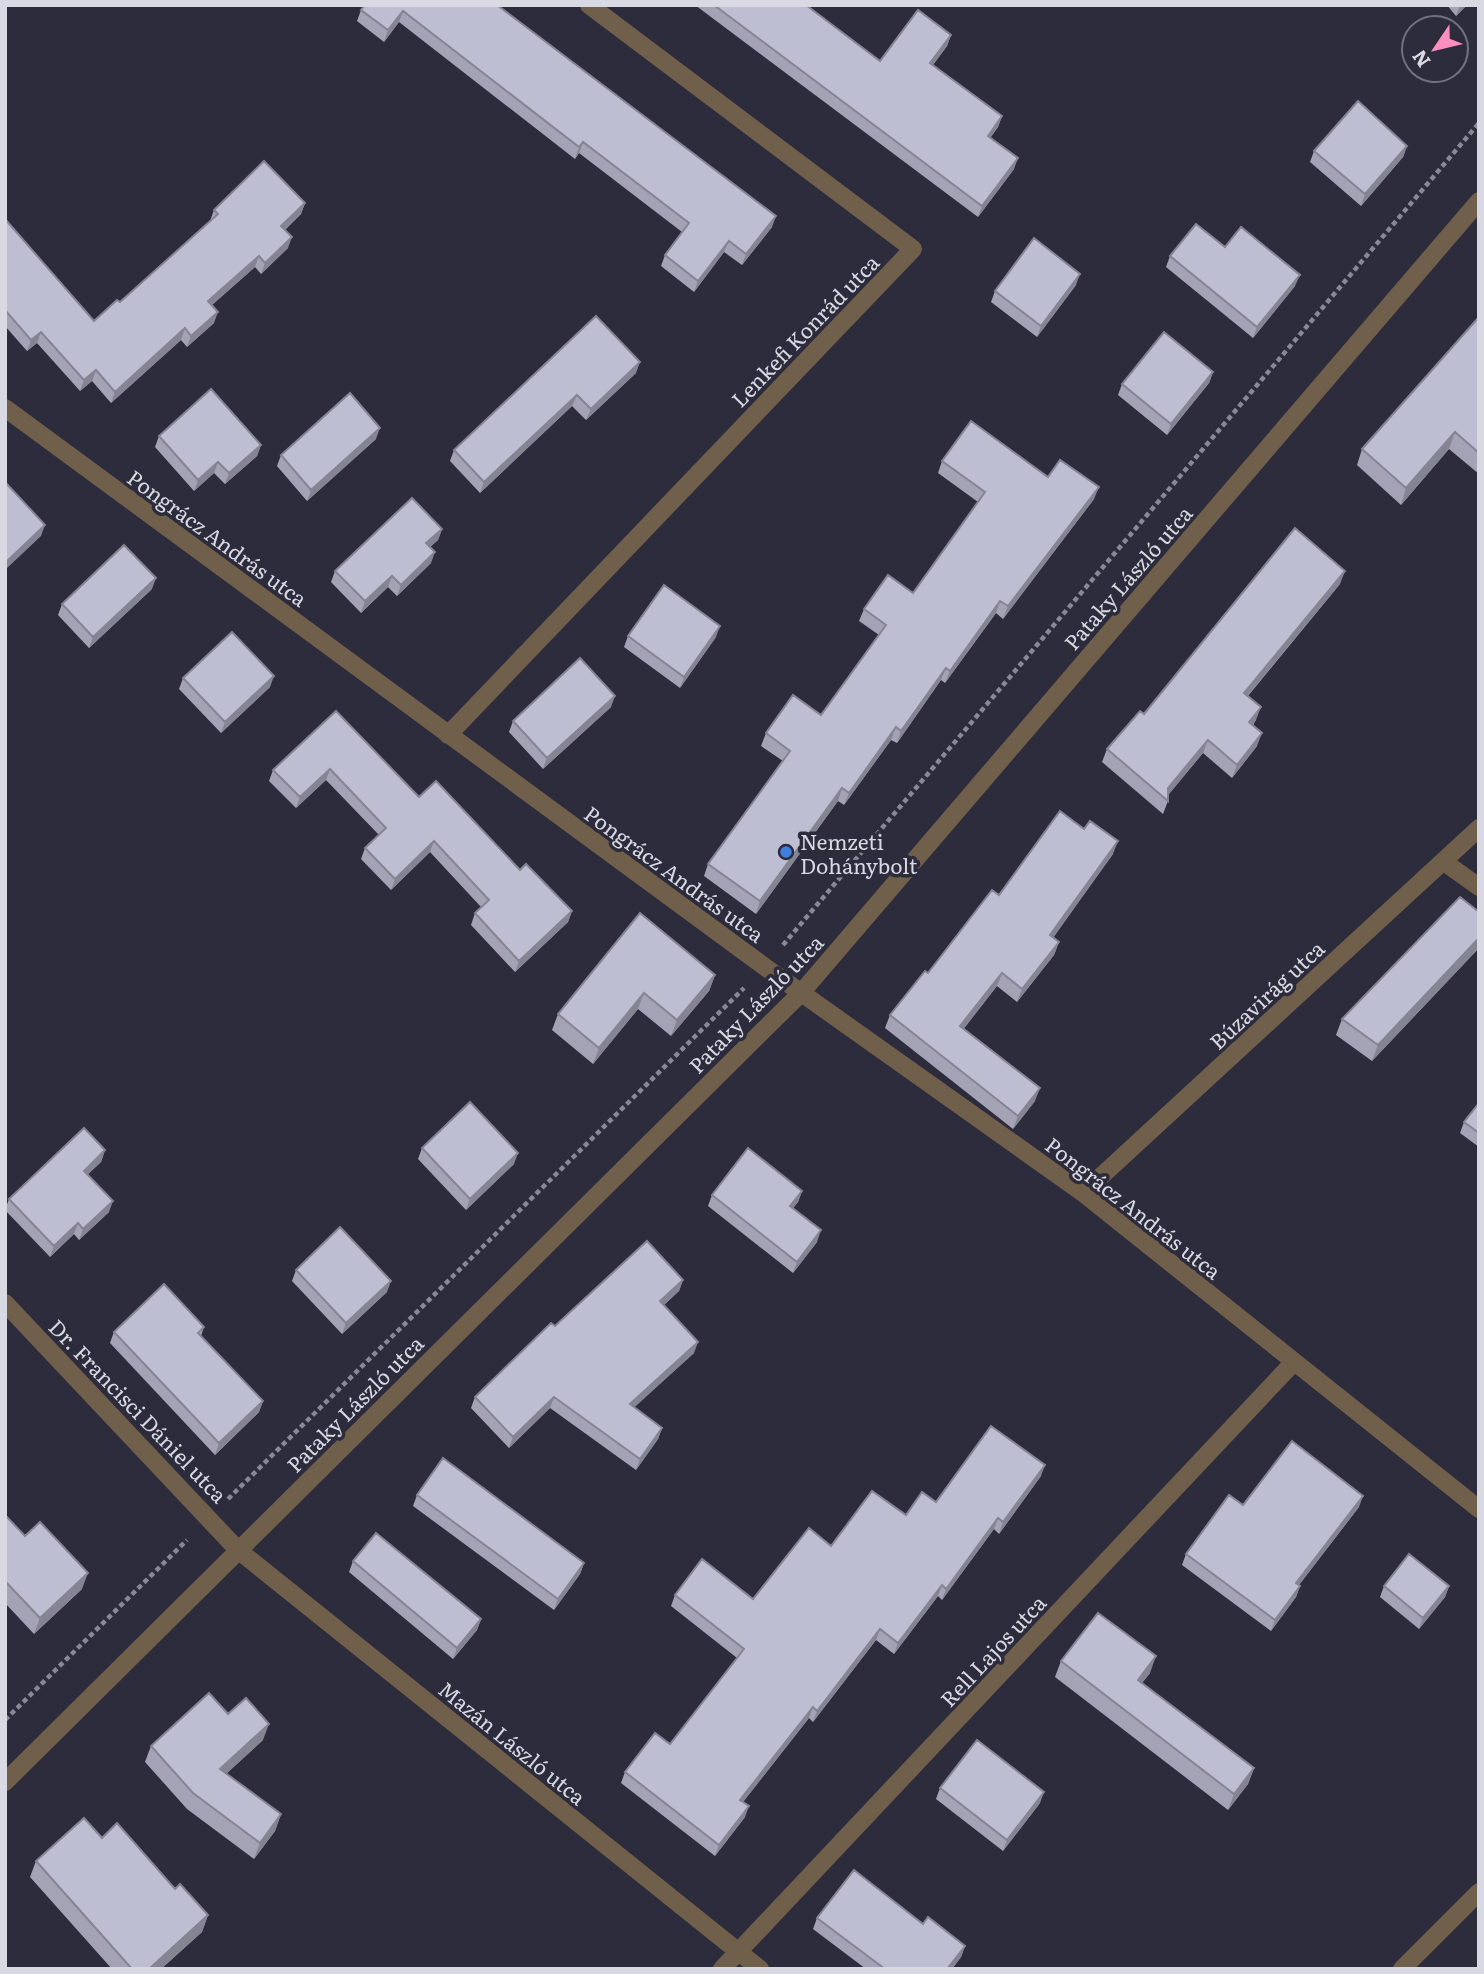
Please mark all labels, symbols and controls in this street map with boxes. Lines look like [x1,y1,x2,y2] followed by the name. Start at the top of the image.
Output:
[1400,14,1470,84] north arrow
[1404,45,1436,74] text: N
[723,246,886,413] street label: Lenkefi Konrád utca
[122,461,315,613] street label: Pongrácz András utca
[1056,498,1199,656] street label: Pataky László utca
[579,797,772,949] street label: Pongrácz András utca
[800,825,918,880] place label: Nemzeti Dohánybolt
[778,844,794,860] marker: Nemzeti Dohánybolt
[681,926,830,1079] street label: Pataky László utca
[1202,932,1331,1056] street label: Búzavirág utca
[1040,1128,1229,1286] street label: Pongrácz András utca
[43,1311,236,1509] street label: Dr. Francisci Dániel utca
[279,1327,430,1478] street label: Pataky László utca
[932,1587,1053,1713] street label: Rell Lajos utca
[433,1673,594,1812] street label: Mazán László utca

